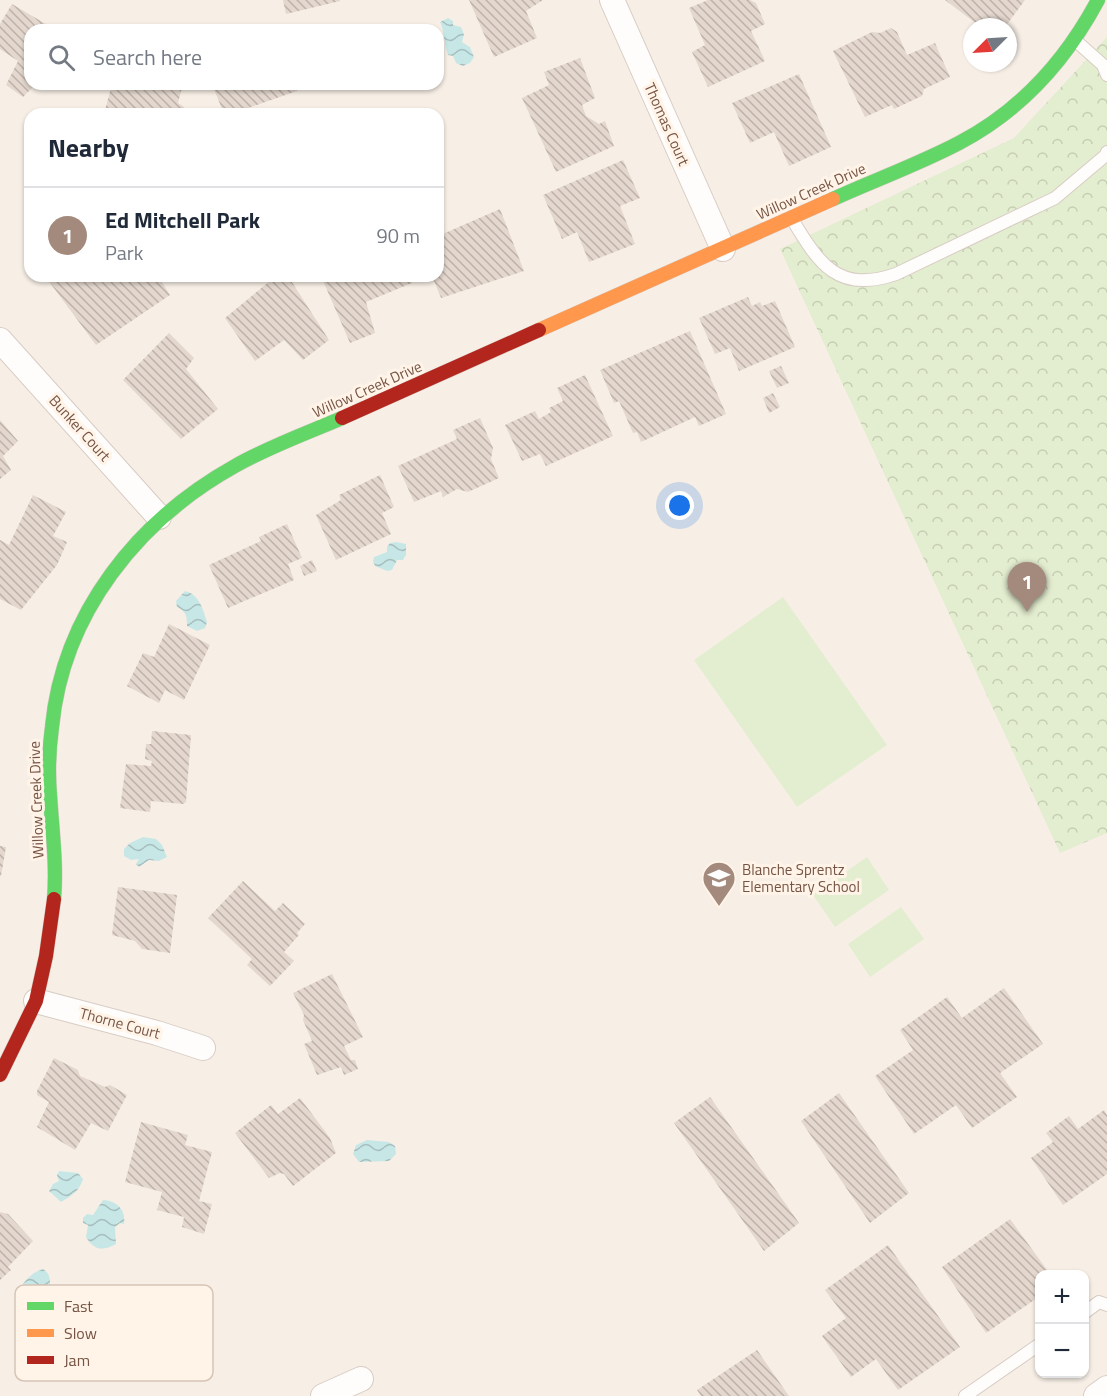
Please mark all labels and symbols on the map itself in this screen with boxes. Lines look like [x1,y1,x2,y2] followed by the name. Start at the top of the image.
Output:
[963,18,1017,72] north arrow
[638,79,696,170] street label: Thomas Court
[753,157,869,225] street label: Willow Creek Drive
[309,355,425,423] street label: Willow Creek Drive
[44,390,117,467] street label: Bunker Court
[665,491,694,520] your location
[1008,562,1046,612] pin: 1
[22,741,50,859] street label: Willow Creek Drive
[742,858,860,898] place label: Blanche Sprentz Elementary School
[701,860,737,907] school or university icon: Blanche Sprentz Elementary School
[77,1001,163,1045] street label: Thorne Court
[15,1285,213,1381] legend
[64,1294,93,1318] text: Fast
[64,1321,97,1345] text: Slow
[64,1348,90,1372] text: Jam

